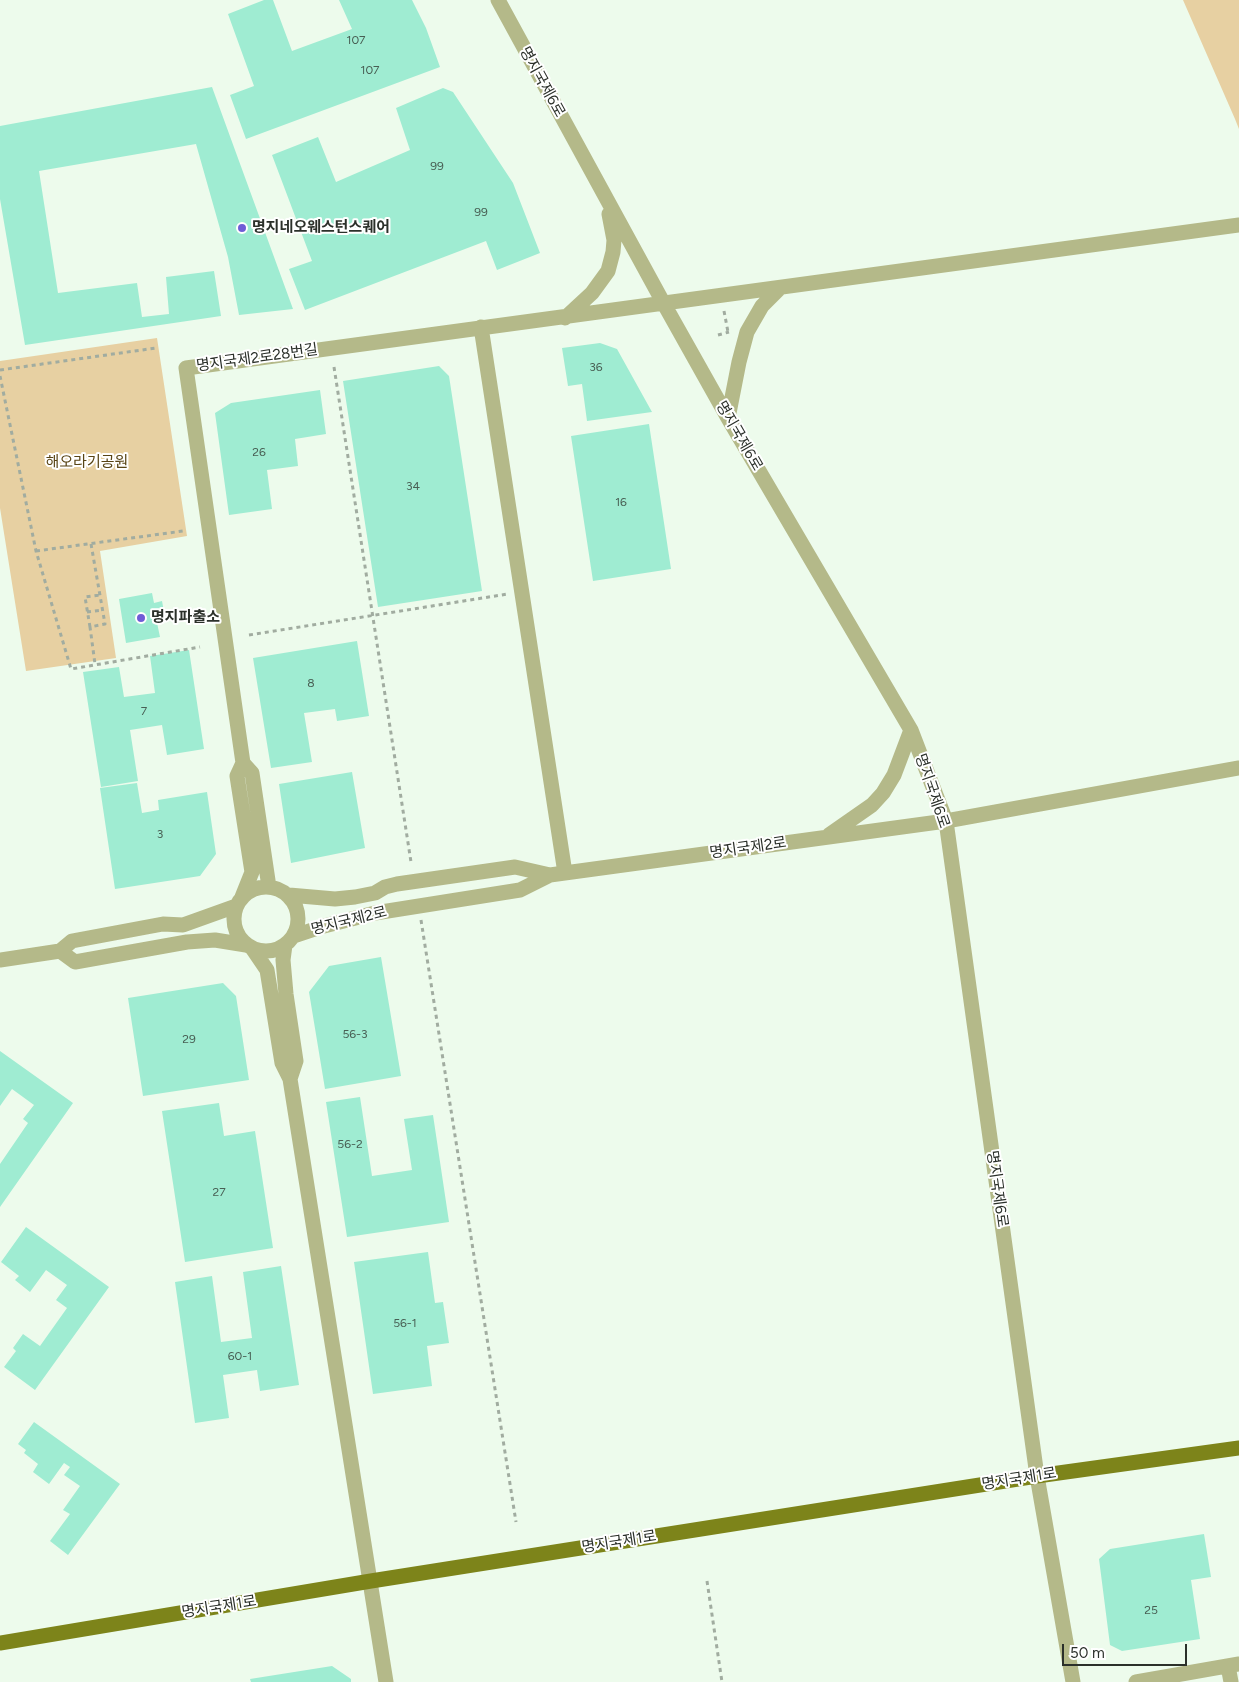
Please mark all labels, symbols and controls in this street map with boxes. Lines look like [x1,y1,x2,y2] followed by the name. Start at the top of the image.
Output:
[346,33,366,47] house number: 107
[515,44,569,120] street label: 명지국제6로
[360,63,380,77] house number: 107
[430,159,444,173] house number: 99
[474,205,488,219] house number: 99
[252,219,390,237] place label: 명지네오웨스턴스퀘어
[236,222,248,234] marker: 명지네오웨스턴스퀘어
[195,341,319,375] street label: 명지국제2로28번길
[589,360,603,374] house number: 36
[712,398,766,474] street label: 명지국제6로
[252,445,266,459] house number: 26
[46,454,128,472] park label: 해오라기공원
[406,479,420,493] house number: 34
[615,495,627,509] house number: 16
[151,609,220,627] place label: 명지파출소
[135,612,147,624] marker: 명지파출소
[307,676,315,690] house number: 8
[141,704,147,718] house number: 7
[911,751,953,831] street label: 명지국제6로
[157,827,163,841] house number: 3
[708,834,788,862] street label: 명지국제2로
[309,903,389,939] street label: 명지국제2로
[342,1027,368,1041] house number: 56-3
[182,1032,196,1046] house number: 29
[337,1137,363,1151] house number: 56-2
[983,1149,1011,1229] street label: 명지국제6로
[212,1185,226,1199] house number: 27
[393,1316,417,1330] house number: 56-1
[228,1349,252,1363] house number: 60-1
[980,1464,1058,1494] street label: 명지국제1로
[580,1527,658,1557] street label: 명지국제1로
[180,1592,258,1622] street label: 명지국제1로
[1144,1603,1158,1617] house number: 25
[1064,1634,1189,1666] scale bar
[1070,1644,1105,1662] text: 50 m

